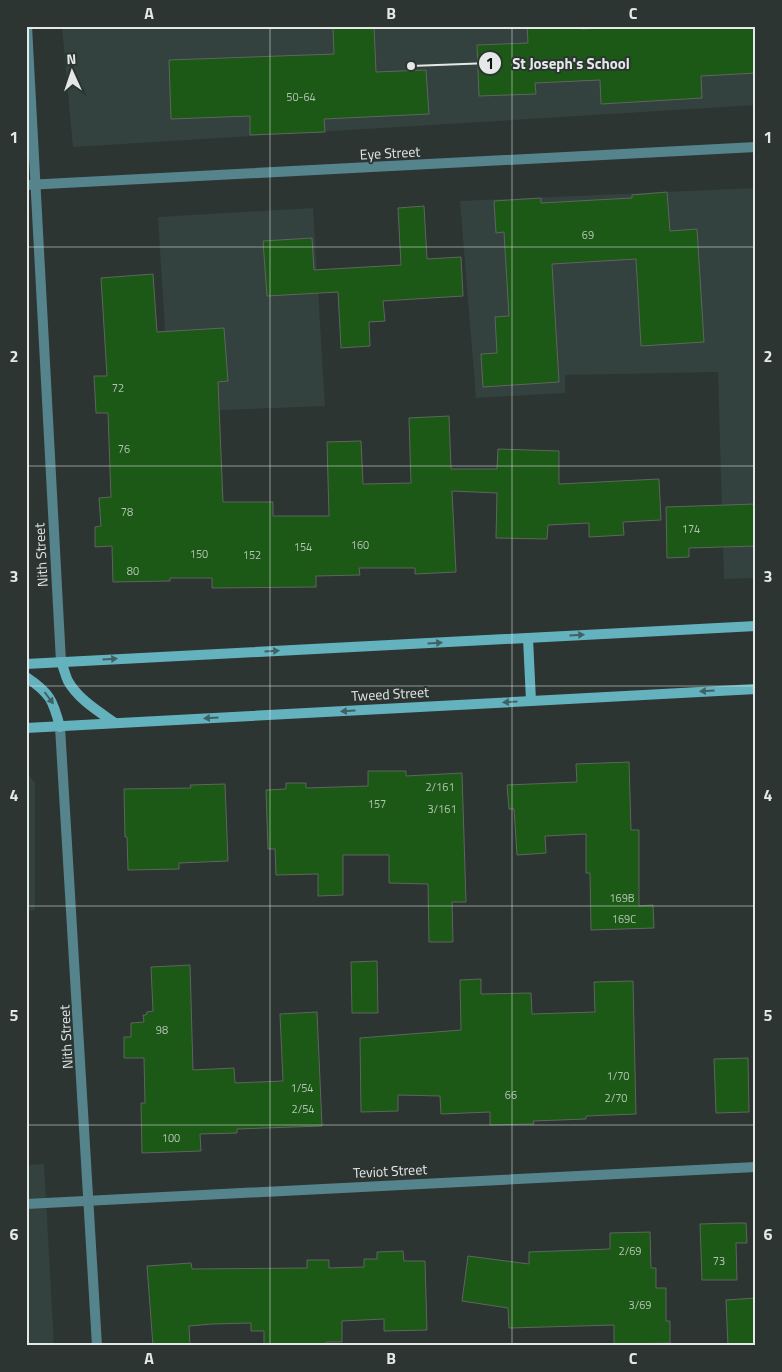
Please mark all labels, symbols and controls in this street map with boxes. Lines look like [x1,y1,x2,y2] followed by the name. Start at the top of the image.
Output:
[144,1,154,25] text: A
[386,1,396,25] text: B
[629,1,638,25] text: C
[48,48,98,98] north arrow
[66,48,77,69] text: N
[477,48,639,78] callout: St Joseph's School
[486,52,494,75] text: 1
[512,52,630,75] text: St Joseph's School
[286,89,316,105] house number: 50-64
[10,125,18,149] text: 1
[764,125,772,149] text: 1
[359,140,421,165] street label: Eye Street
[582,227,594,243] house number: 69
[10,344,18,368] text: 2
[764,344,772,368] text: 2
[112,380,124,396] house number: 72
[118,441,130,457] house number: 76
[121,504,133,520] house number: 78
[682,521,700,537] house number: 174
[28,522,53,588] street label: Nith Street
[351,537,369,553] house number: 160
[294,539,312,555] house number: 154
[190,546,208,562] house number: 150
[243,547,261,563] house number: 152
[127,563,139,579] house number: 80
[10,564,18,588] text: 3
[764,564,772,588] text: 3
[569,631,585,639] one-way arrow
[427,638,443,646] one-way arrow
[265,647,281,655] one-way arrow
[102,655,118,663] one-way arrow
[351,681,429,706] street label: Tweed Street
[699,688,715,696] one-way arrow
[44,691,54,705] one-way arrow
[502,698,518,706] one-way arrow
[339,707,355,715] one-way arrow
[203,714,219,722] one-way arrow
[425,779,455,795] house number: 2/161
[10,783,19,807] text: 4
[764,783,773,807] text: 4
[368,796,386,812] house number: 157
[427,801,457,817] house number: 3/161
[609,890,635,906] house number: 169B
[612,911,636,927] house number: 169C
[10,1003,19,1027] text: 5
[764,1003,773,1027] text: 5
[53,1004,78,1070] street label: Nith Street
[156,1022,168,1038] house number: 98
[606,1068,630,1084] house number: 1/70
[290,1080,314,1096] house number: 1/54
[505,1087,517,1103] house number: 66
[604,1090,628,1106] house number: 2/70
[291,1101,315,1117] house number: 2/54
[162,1130,180,1146] house number: 100
[352,1158,428,1183] street label: Teviot Street
[10,1222,19,1246] text: 6
[764,1222,773,1246] text: 6
[618,1243,642,1259] house number: 2/69
[713,1253,725,1269] house number: 73
[628,1297,652,1313] house number: 3/69
[144,1346,154,1370] text: A
[386,1346,396,1370] text: B
[629,1346,638,1370] text: C

